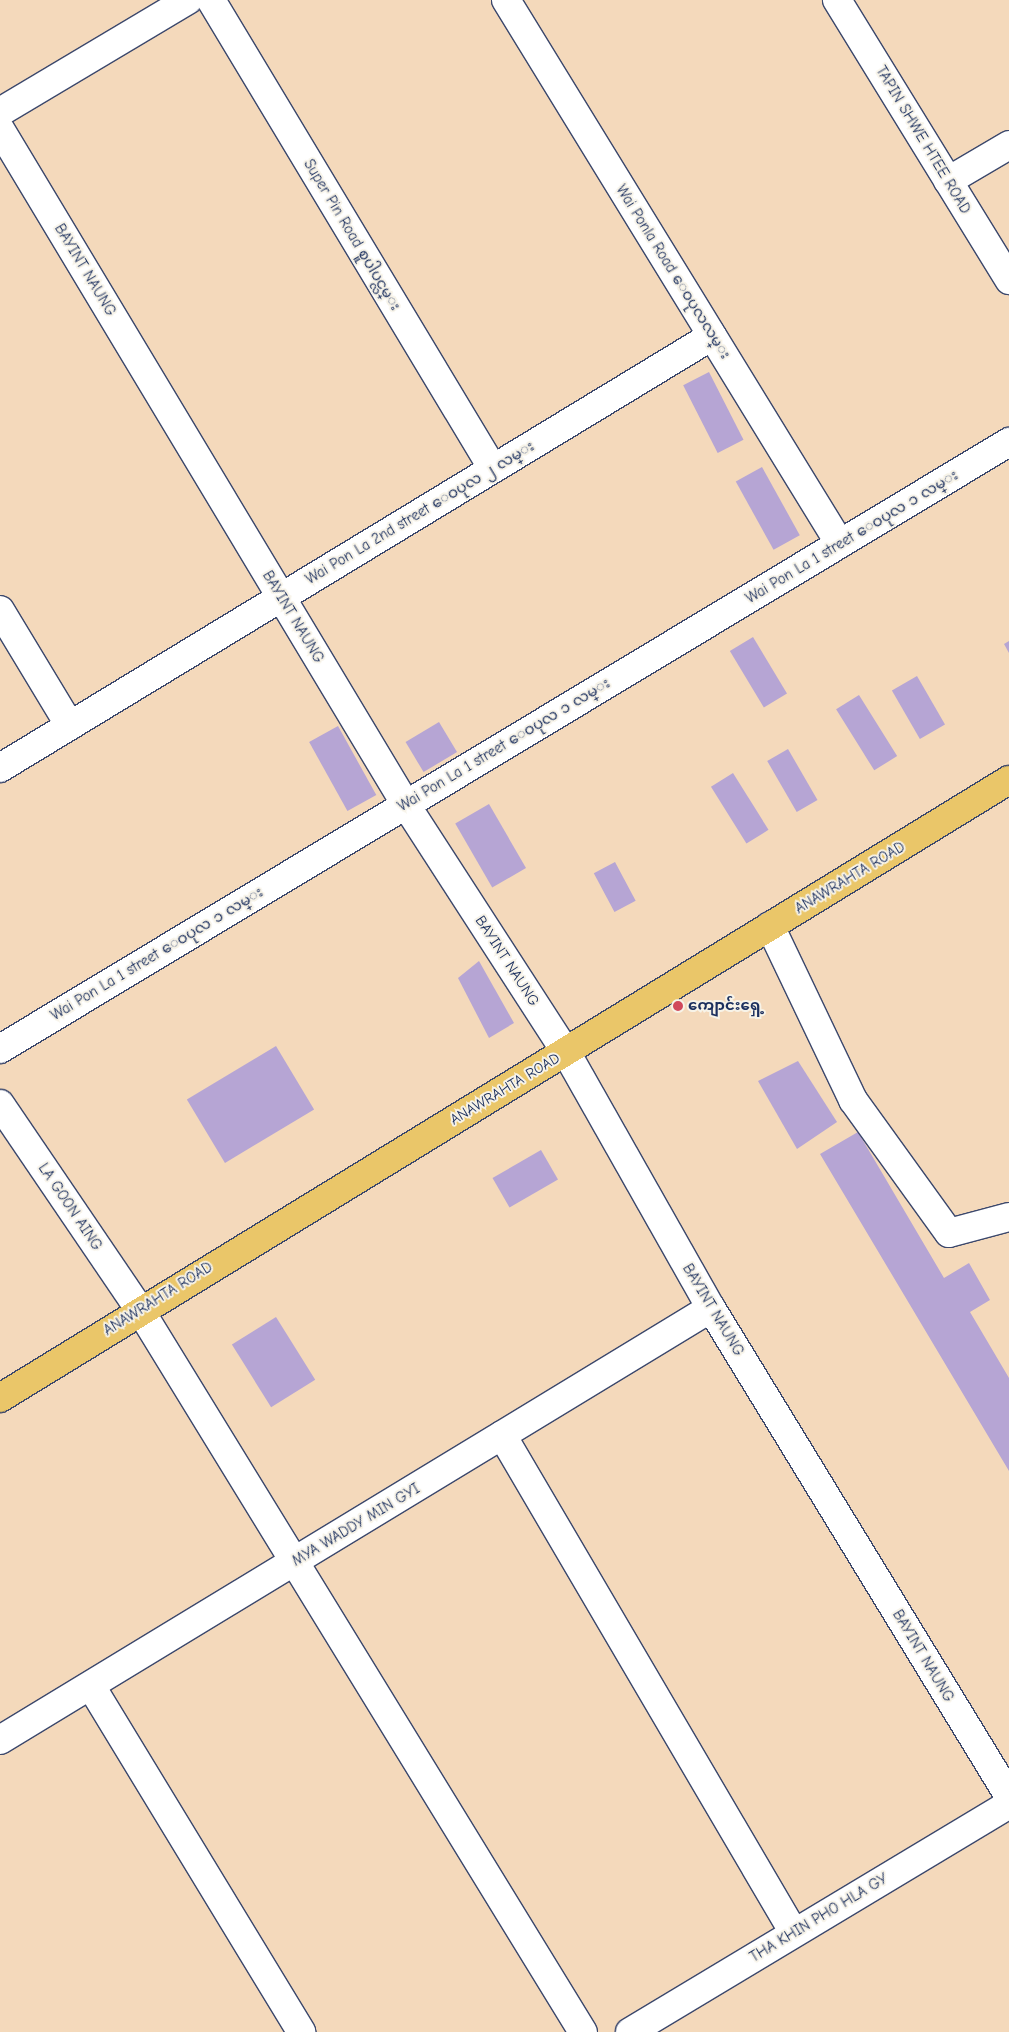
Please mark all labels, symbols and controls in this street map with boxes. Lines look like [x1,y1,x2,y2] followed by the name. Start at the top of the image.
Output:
[872,63,974,217] street label: TAPIN SHWE HTEE ROAD
[300,156,404,314] street label: Super Pin Road စူပါပင္လမ္း
[612,182,734,362] street label: Wai Ponla Road ေဝပုလလမ္း
[50,221,120,319] street label: BAYINT NAUNG
[302,437,538,589] street label: Wai Pon La 2nd street ေဝပုလ ၂ လမ္း
[743,466,961,608] street label: Wai Pon La 1 street ေဝပုလ ၁ လမ္း
[258,568,328,666] street label: BAYINT NAUNG
[395,674,613,816] street label: Wai Pon La 1 street ေဝပုလ ၁ လမ္း
[792,838,908,918] street label: ANAWRAHTA ROAD
[48,883,266,1025] street label: Wai Pon La 1 street ေဝပုလ ၁ လမ္း
[471,912,543,1010] street label: BAYINT NAUNG
[688,997,764,1015] place label: ကျောင်းရှေ့
[672,1000,684,1012] marker: ကျောင်းရှေ့
[447,1049,563,1129] street label: ANAWRAHTA ROAD
[34,1160,106,1254] street label: LA GOON AING
[100,1258,216,1340] street label: ANAWRAHTA ROAD
[678,1261,748,1359] street label: BAYINT NAUNG
[289,1480,423,1570] street label: MYA WADDY MIN GYI
[888,1607,958,1705] street label: BAYINT NAUNG
[747,1870,891,1966] street label: THA KHIN PHO HLA GY

